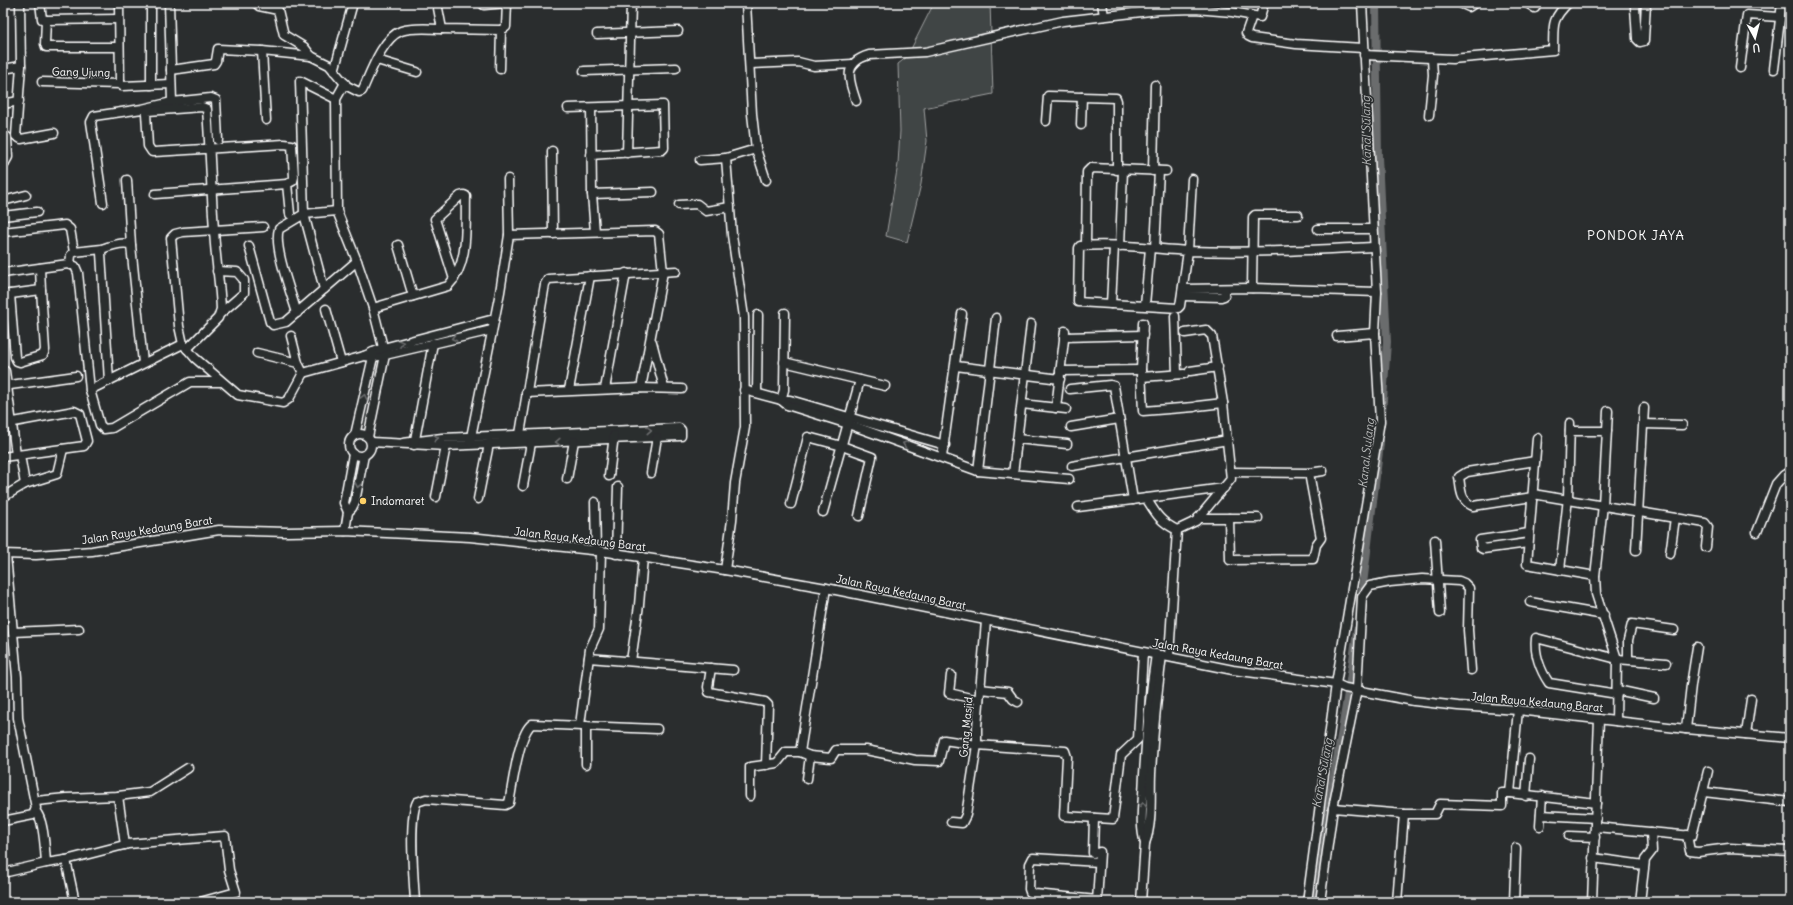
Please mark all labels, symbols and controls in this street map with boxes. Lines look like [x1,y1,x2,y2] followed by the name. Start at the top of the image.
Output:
[1735,18,1775,58] north arrow
[1752,41,1761,55] text: U
[52,64,110,80] street label: Gang Ujung
[1358,94,1374,166] water label: Kanal Sulang
[1587,227,1685,244] district label: PONDOK JAYA
[451,334,457,342] one-way arrow
[397,339,404,348] one-way arrow
[359,394,367,400] one-way arrow
[1355,416,1377,489] water label: Kanal Sulang
[646,426,652,435] one-way arrow
[433,434,439,443] one-way arrow
[555,438,561,446] one-way arrow
[902,440,909,448] one-way arrow
[355,482,363,488] one-way arrow
[371,494,425,508] place label: Indomaret
[358,496,368,506] marker: Indomaret
[81,513,214,547] street label: Jalan Raya Kedaung Barat
[513,524,647,554] street label: Jalan Raya Kedaung Barat
[835,571,968,613] street label: Jalan Raya Kedaung Barat
[1152,636,1285,672] street label: Jalan Raya Kedaung Barat
[1470,689,1604,715] street label: Jalan Raya Kedaung Barat
[956,696,976,758] street label: Gang Masjid
[1309,736,1336,809] water label: Kanal Sulang
[1138,802,1147,808] one-way arrow

